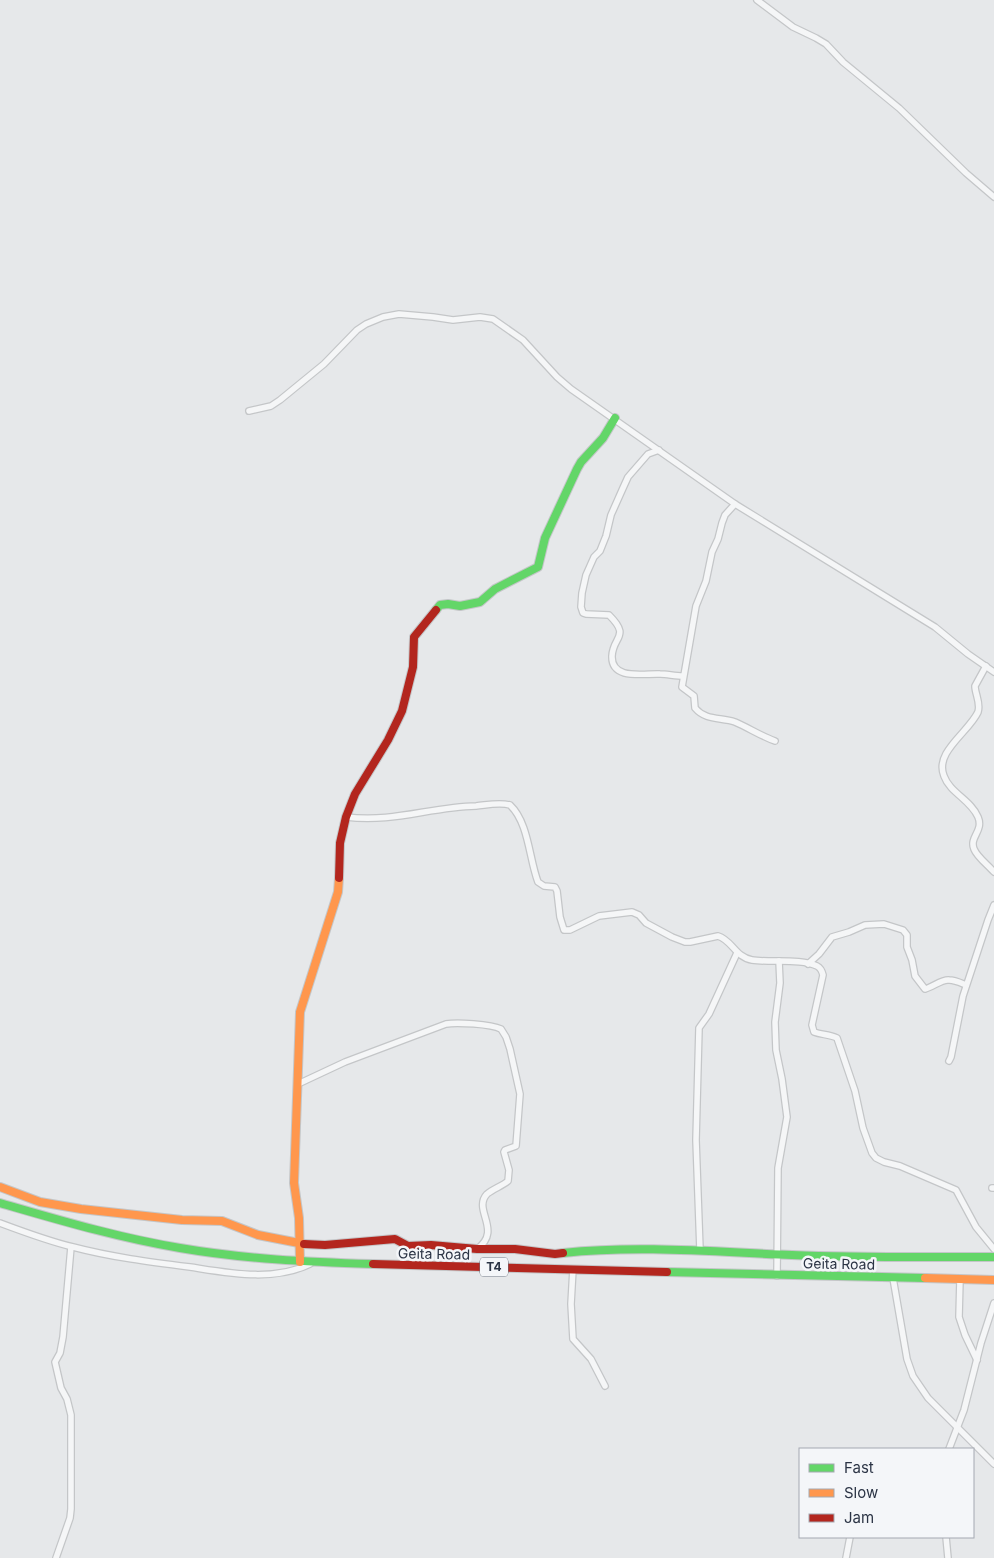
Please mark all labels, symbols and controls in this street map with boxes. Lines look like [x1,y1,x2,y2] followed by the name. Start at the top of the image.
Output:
[398,1244,470,1263] street label: Geita Road
[803,1254,875,1273] street label: Geita Road
[480,1258,508,1276] road number: T4
[799,1448,974,1538] legend
[844,1458,874,1477] text: Fast
[844,1483,878,1502] text: Slow
[844,1508,874,1527] text: Jam

